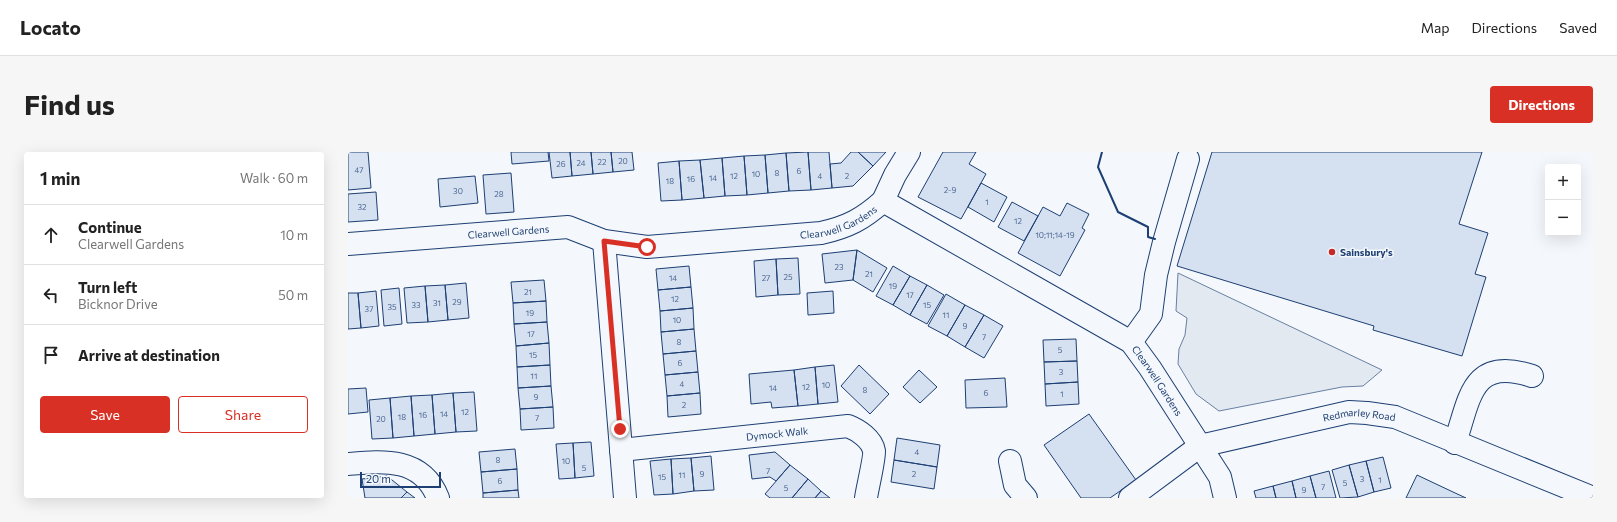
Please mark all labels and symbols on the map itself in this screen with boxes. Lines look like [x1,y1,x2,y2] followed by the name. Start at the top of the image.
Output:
[618,156,628,166] house number: 20
[598,157,607,167] house number: 22
[576,158,586,168] house number: 24
[556,159,566,169] house number: 26
[355,165,363,175] house number: 47
[797,166,802,176] house number: 6
[775,168,780,178] house number: 8
[752,169,760,179] house number: 10
[730,171,738,181] house number: 12
[818,171,823,181] house number: 4
[845,171,850,181] house number: 2
[709,173,717,183] house number: 14
[687,174,695,184] house number: 16
[666,176,674,186] house number: 18
[944,185,956,195] house number: 2-9
[453,186,463,196] house number: 30
[494,189,504,199] house number: 28
[985,197,989,207] house number: 1
[358,202,367,212] house number: 32
[799,203,879,241] street label: Clearwell Gardens
[1014,216,1022,226] house number: 12
[467,222,550,241] street label: Clearwell Gardens
[1035,230,1075,240] house number: 10;11;14-19
[638,238,656,256] route start
[1340,246,1393,258] place label: Sainsbury's
[1327,247,1337,257] marker: Sainsbury's
[835,262,844,272] house number: 23
[865,269,873,279] house number: 21
[783,272,793,282] house number: 25
[669,273,677,283] house number: 14
[762,273,770,283] house number: 27
[889,281,897,291] house number: 19
[524,287,532,297] house number: 21
[906,290,914,300] house number: 17
[671,294,679,304] house number: 12
[452,297,462,307] house number: 29
[433,298,441,308] house number: 31
[411,300,421,310] house number: 33
[923,300,931,310] house number: 15
[387,302,397,312] house number: 35
[365,304,373,314] house number: 37
[526,308,534,318] house number: 19
[943,310,949,320] house number: 11
[673,315,681,325] house number: 10
[963,321,968,331] house number: 9
[527,329,535,339] house number: 17
[982,332,986,342] house number: 7
[677,337,682,347] house number: 8
[1130,343,1185,418] street label: Clearwell Gardens
[1058,345,1063,355] house number: 5
[529,350,537,360] house number: 15
[678,358,683,368] house number: 6
[1059,367,1064,377] house number: 3
[531,371,537,381] house number: 11
[680,379,685,389] house number: 4
[822,380,830,390] house number: 10
[802,382,810,392] house number: 12
[769,383,777,393] house number: 14
[863,385,868,395] house number: 8
[984,388,989,398] house number: 6
[1060,389,1064,399] house number: 1
[534,392,539,402] house number: 9
[682,400,687,410] house number: 2
[1322,406,1397,424] street label: Redmarley Road
[461,407,469,417] house number: 12
[440,409,448,419] house number: 14
[419,410,427,420] house number: 16
[398,412,406,422] house number: 18
[535,413,539,423] house number: 7
[376,414,386,424] house number: 20
[611,420,629,438] route end
[745,424,809,443] street label: Dymock Walk
[915,447,920,457] house number: 4
[496,455,501,465] house number: 8
[562,456,570,466] house number: 10
[582,463,587,473] house number: 5
[766,466,770,476] house number: 7
[700,469,705,479] house number: 9
[912,469,917,479] house number: 2
[360,470,441,489] scale bar
[679,470,685,480] house number: 11
[658,472,666,482] house number: 15
[1360,474,1365,484] house number: 3
[1378,475,1382,485] house number: 1
[498,476,503,486] house number: 6
[1343,478,1348,488] house number: 5
[1321,482,1325,492] house number: 7
[784,483,789,493] house number: 5
[1302,485,1307,495] house number: 9

